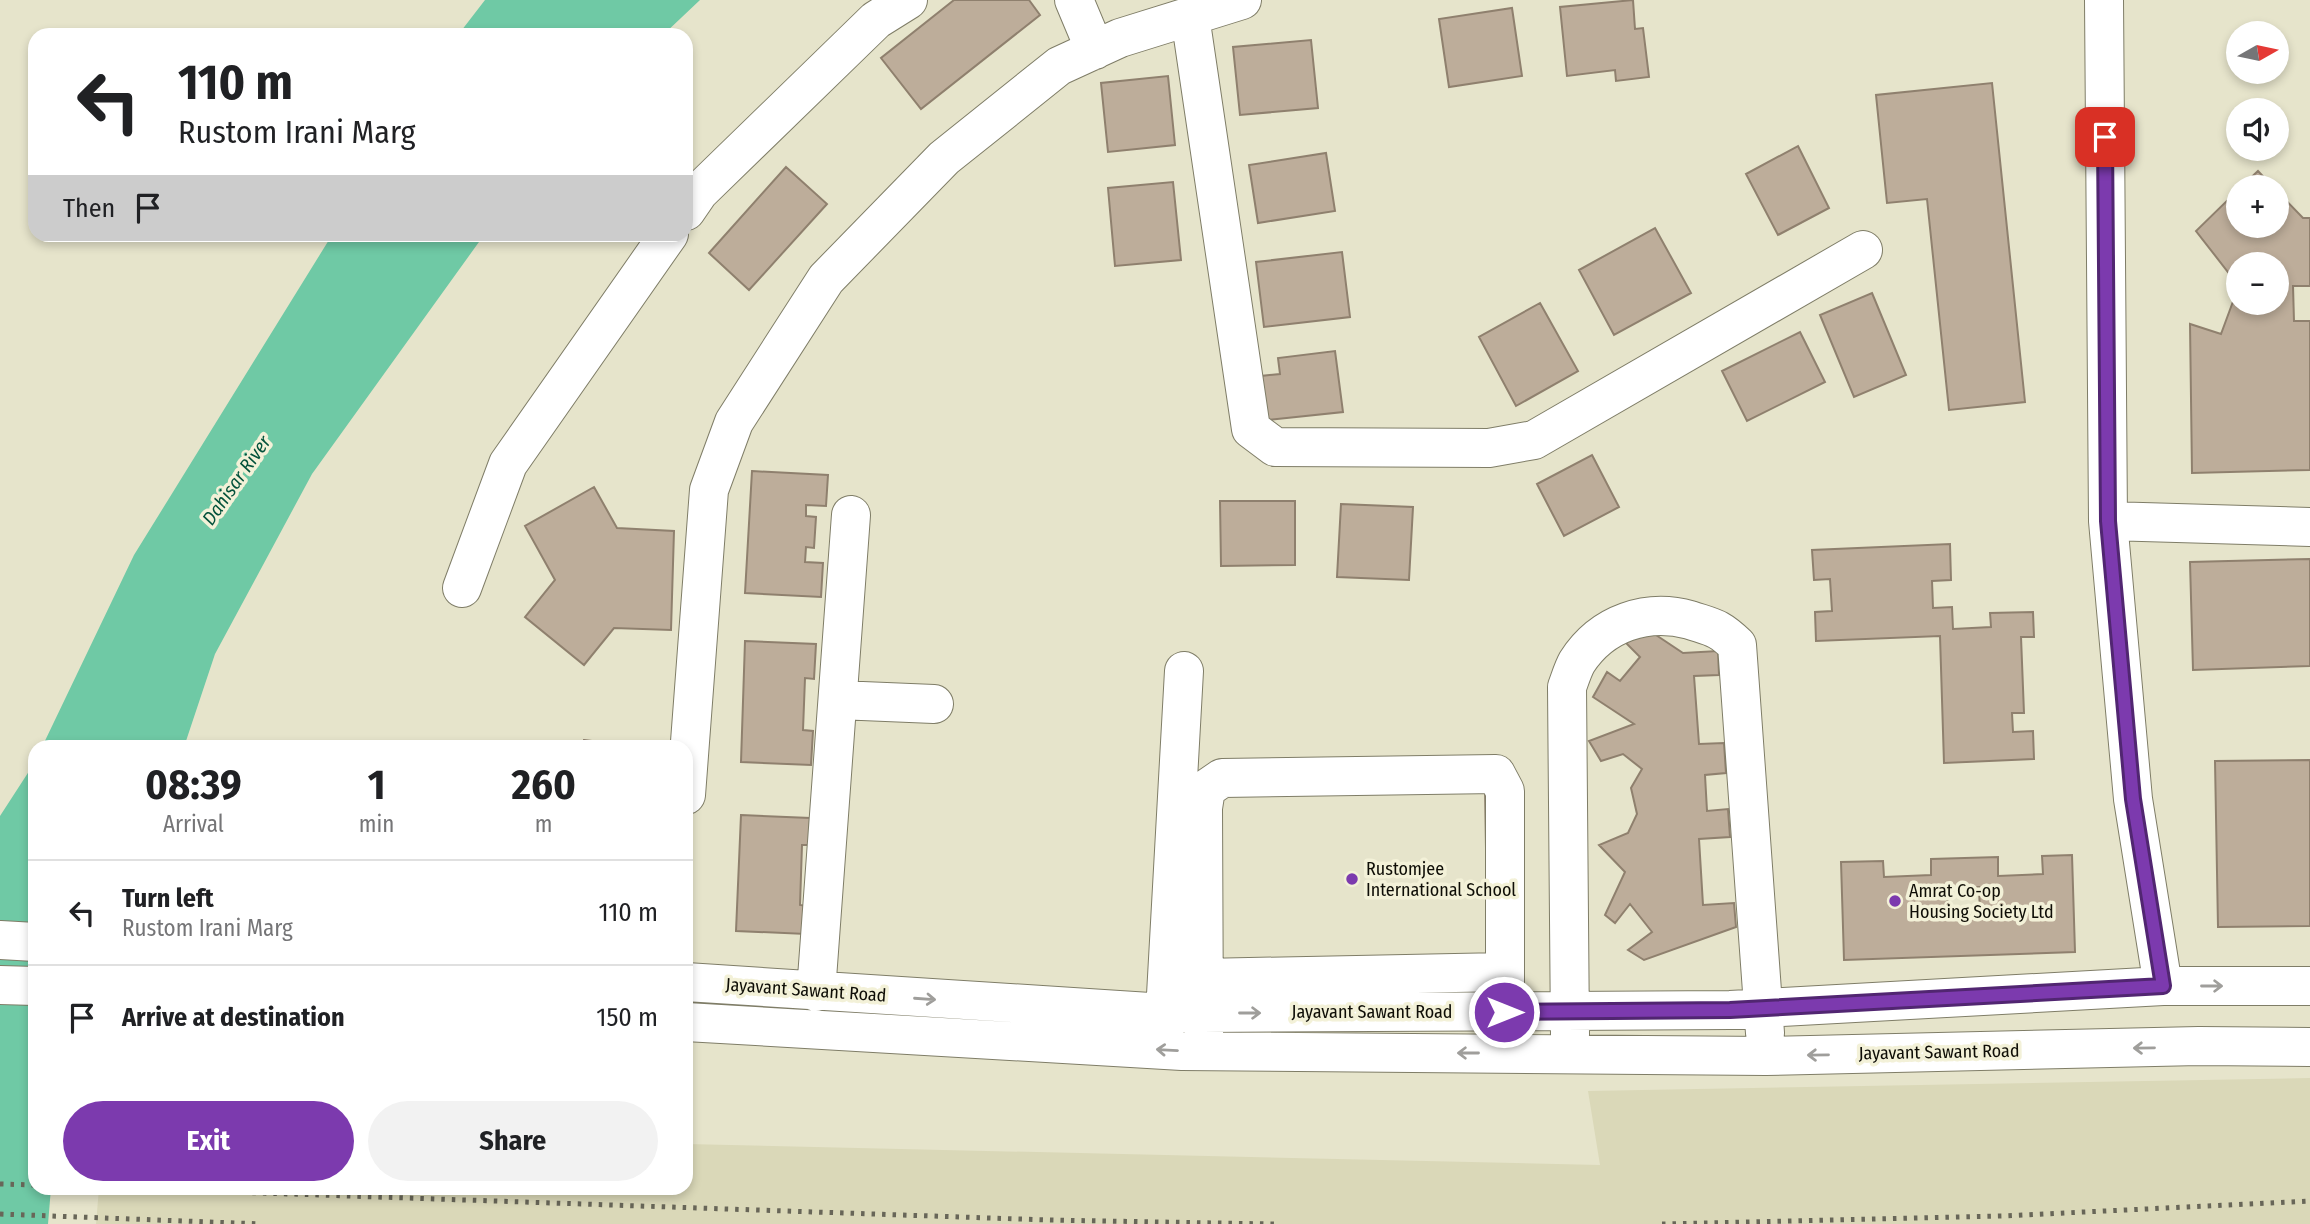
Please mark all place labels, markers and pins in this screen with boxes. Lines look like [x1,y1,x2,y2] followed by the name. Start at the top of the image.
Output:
[2075,107,2135,167] pin
[1366,858,1516,901] place label: Rustomjee International School
[1344,871,1360,887] marker: Rustomjee International School
[1909,880,2054,923] place label: Amrat Co-op Housing Society Ltd
[1887,893,1903,909] marker: Amrat Co-op Housing Society Ltd

